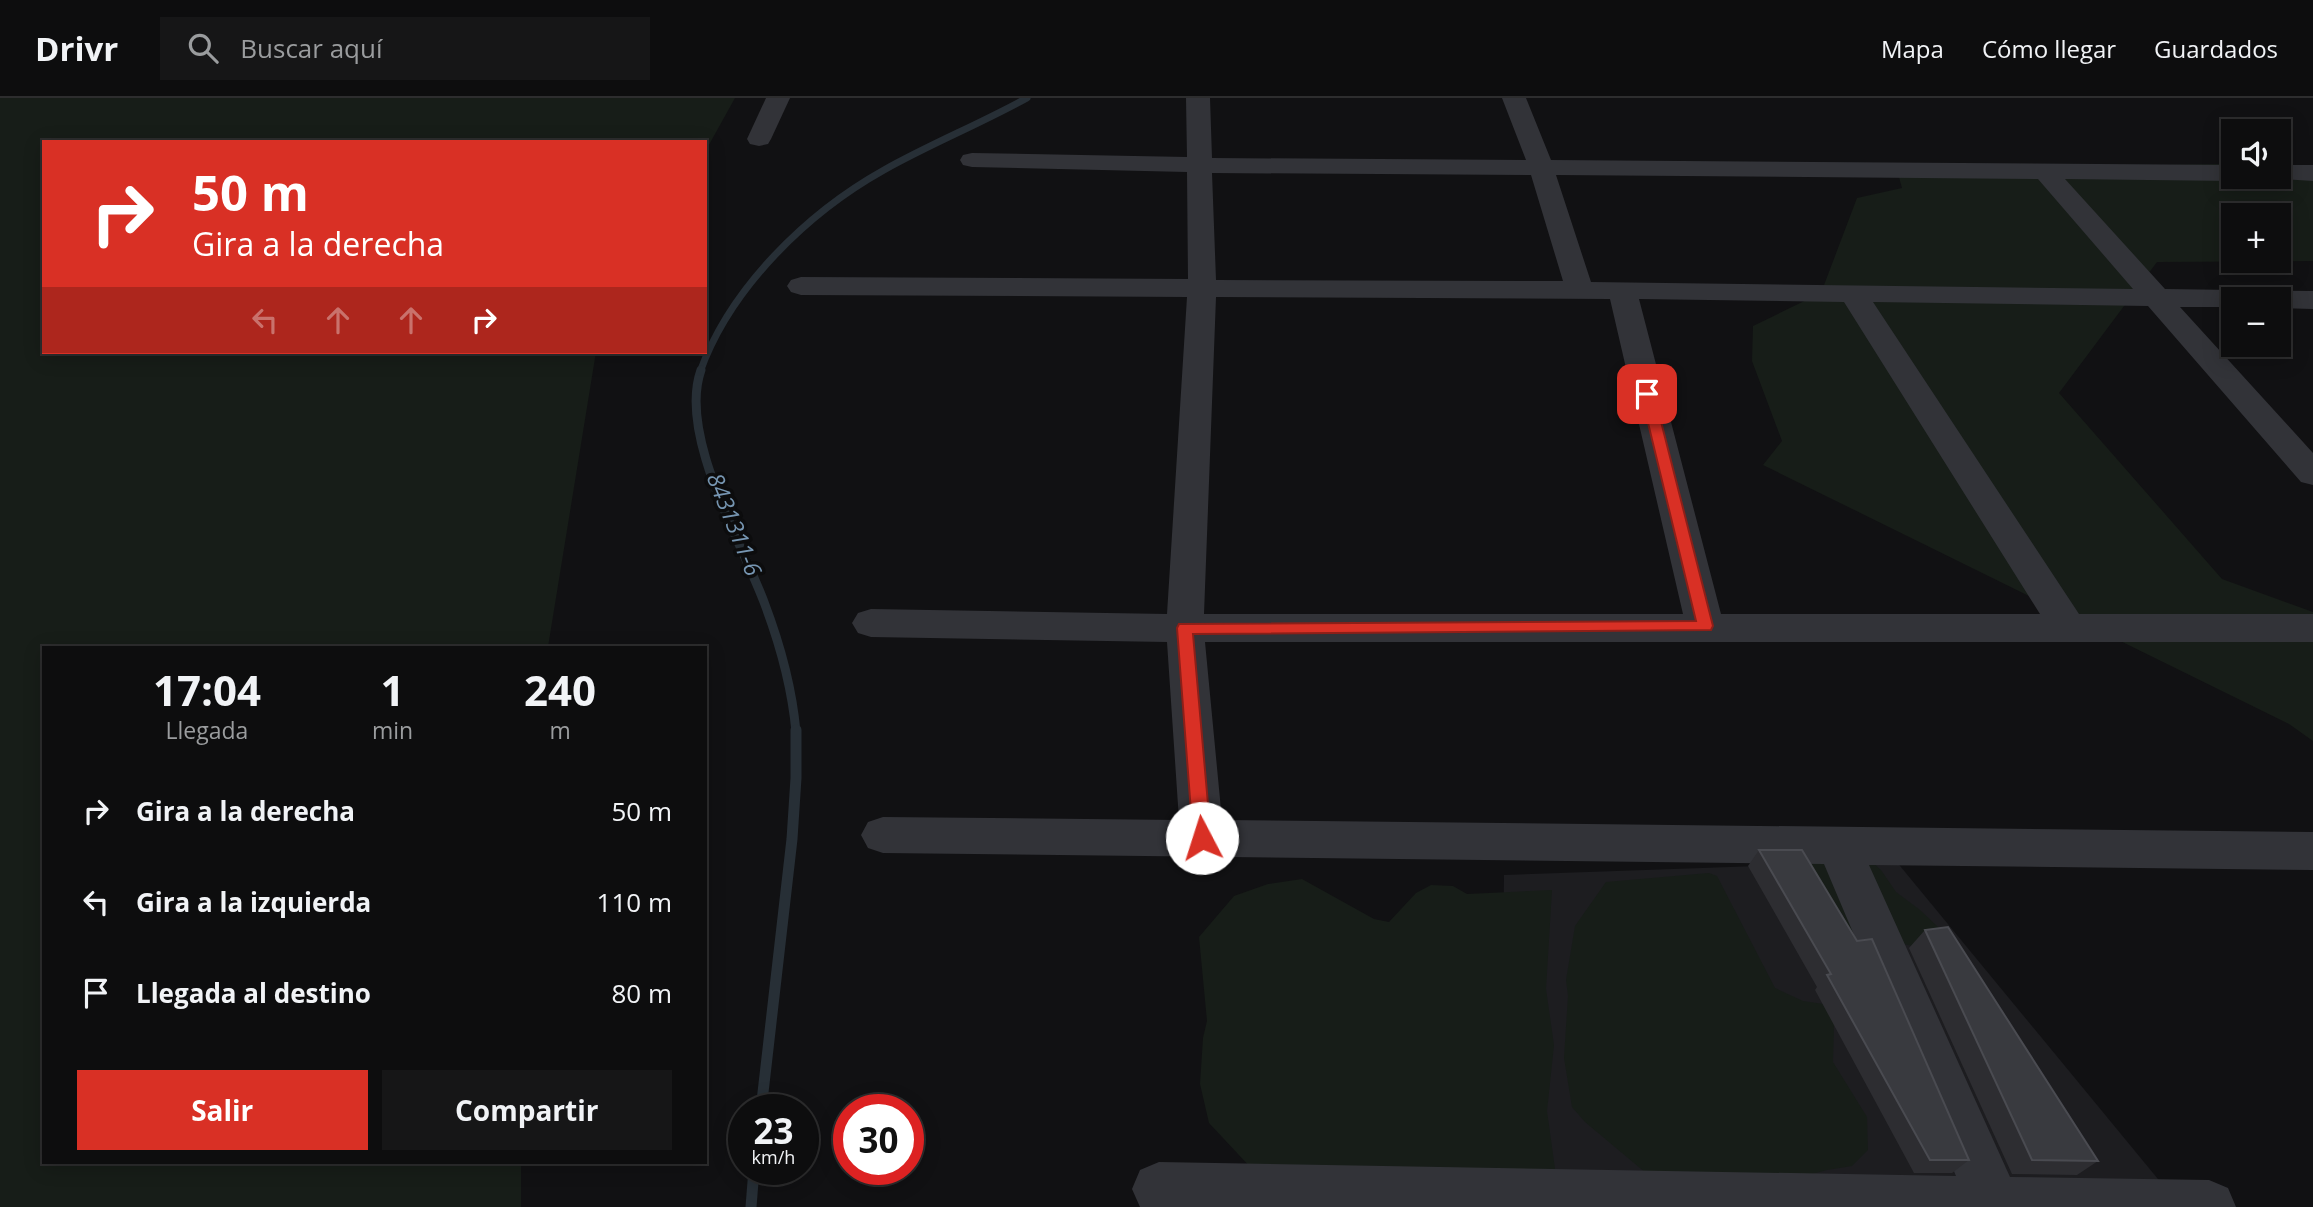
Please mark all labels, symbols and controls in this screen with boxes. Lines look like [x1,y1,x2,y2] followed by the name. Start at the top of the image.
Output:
[160,17,650,80] search box
[35,26,118,71] text: Drivr
[184,29,222,67] icon: search
[240,30,383,66] text: Buscar aquí
[1881,32,1944,65] text: Mapa
[1982,32,2116,65] text: Cómo llegar
[2154,32,2278,65] text: Guardados
[2221,119,2291,357] map controls
[2221,119,2291,189] button: sound
[192,159,309,225] text: 50 m
[77,168,168,259] icon: right
[2221,203,2291,273] button: +
[192,222,444,265] text: Gira a la derecha
[2221,287,2291,357] button: −
[246,301,284,339] icon: left
[319,301,357,339] icon: ahead
[392,301,430,339] icon: ahead
[465,301,503,339] icon: right
[1617,364,1677,424] pin
[1628,375,1666,413] icon: arrive
[700,468,770,581] water label: 8431311-6
[153,661,261,718] text: 17:04
[380,661,405,718] text: 1
[524,661,596,718] text: 240
[166,714,248,746] text: Llegada
[372,714,413,746] text: min
[549,714,571,746] text: m
[77,792,115,830] icon: right
[136,793,355,829] text: Gira a la derecha
[611,793,672,829] text: 50 m
[1165,801,1239,875] position arrow
[77,883,115,921] icon: left
[136,884,371,920] text: Gira a la izquierda
[597,884,672,920] text: 110 m
[77,974,115,1012] icon: arrive
[136,975,371,1011] text: Llegada al destino
[611,975,672,1011] text: 80 m
[77,1070,368,1150] button: Salir
[382,1070,672,1150] button: Compartir
[833,1094,924,1185] speed limit sign: 30
[753,1107,794,1154] text: 23
[752,1145,795,1169] text: km/h

